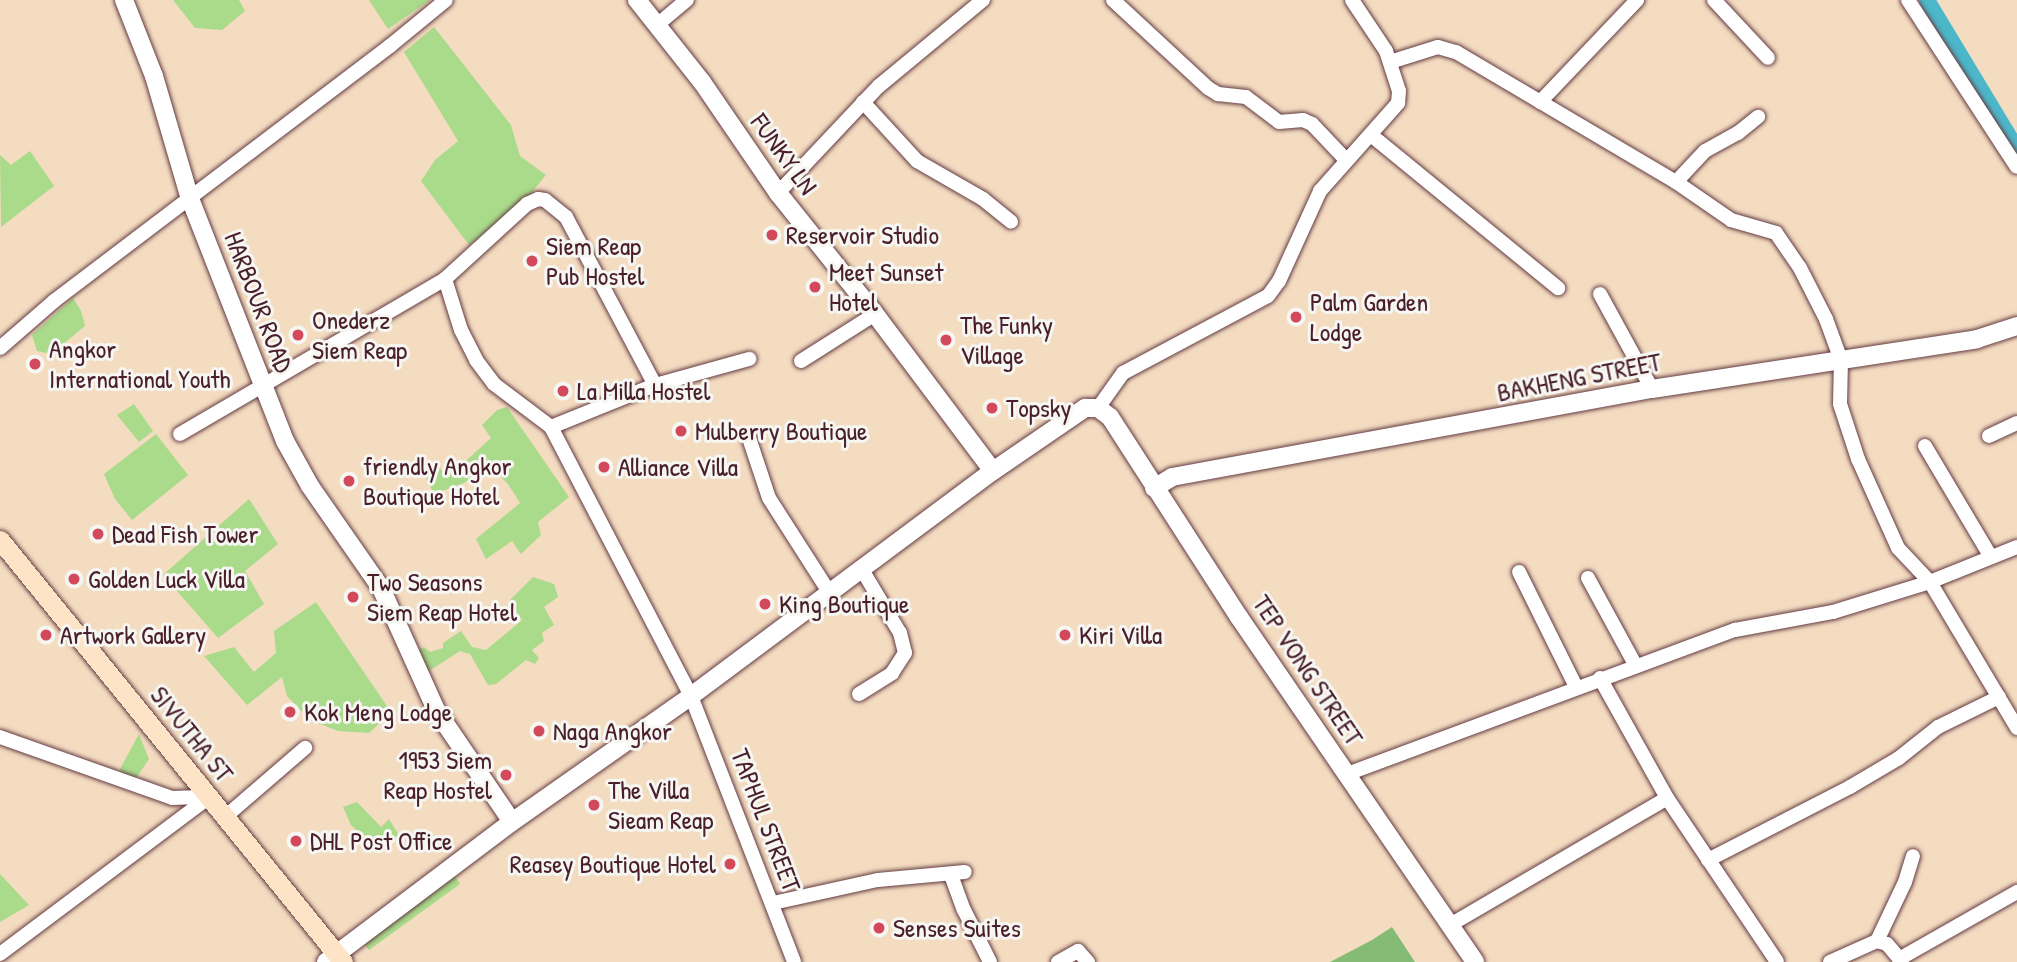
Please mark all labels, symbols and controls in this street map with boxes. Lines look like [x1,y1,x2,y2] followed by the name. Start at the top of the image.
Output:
[744,107,824,201] street label: FUNKY LN
[786,219,939,251] place label: Reservoir Studio
[218,227,300,377] street label: HARBOUR ROAD
[764,227,780,243] marker: Reservoir Studio
[546,230,644,292] place label: Siem Reap Pub Hostel
[524,253,540,269] marker: Siem Reap Pub Hostel
[829,256,943,318] place label: Meet Sunset Hotel
[807,279,823,295] marker: Meet Sunset Hotel
[1310,286,1428,348] place label: Palm Garden Lodge
[312,304,407,366] place label: Onederz Siem Reap
[960,309,1053,370] place label: The Funky Village
[1288,309,1304,325] marker: Palm Garden Lodge
[290,327,306,343] marker: Onederz Siem Reap
[938,332,954,348] marker: The Funky Village
[49,333,230,394] place label: Angkor International Youth
[1494,346,1664,408] street label: BAKHENG STREET
[27,356,43,372] marker: Angkor International Youth
[577,375,710,407] place label: La Milla Hostel
[555,383,571,399] marker: La Milla Hostel
[1006,392,1072,424] place label: Topsky
[984,400,1000,416] marker: Topsky
[695,415,867,447] place label: Mulberry Boutique
[673,423,689,439] marker: Mulberry Boutique
[363,450,512,512] place label: friendly Angkor Boutique Hotel
[618,451,738,483] place label: Alliance Villa
[596,459,612,475] marker: Alliance Villa
[341,473,357,489] marker: friendly Angkor Boutique Hotel
[112,518,259,550] place label: Dead Fish Tower
[90,526,106,542] marker: Dead Fish Tower
[88,563,245,595] place label: Golden Luck Villa
[367,566,517,628] place label: Two Seasons Siem Reap Hotel
[66,571,82,587] marker: Golden Luck Villa
[779,588,909,620] place label: King Boutique
[345,589,361,605] marker: Two Seasons Siem Reap Hotel
[1246,589,1370,751] street label: TEP VONG STREET
[757,596,773,612] marker: King Boutique
[60,619,206,651] place label: Artwork Gallery
[1079,619,1162,651] place label: Kiri Villa
[38,627,54,643] marker: Artwork Gallery
[1057,627,1073,643] marker: Kiri Villa
[144,680,240,788] street label: SIVUTHA ST
[304,696,452,728] place label: Kok Meng Lodge
[282,704,298,720] marker: Kok Meng Lodge
[553,715,672,747] place label: Naga Angkor
[531,723,547,739] marker: Naga Angkor
[384,744,492,806] place label: 1953 Siem Reap Hostel
[724,744,808,896] street label: TAPHUL STREET
[498,767,514,783] marker: 1953 Siem Reap Hostel
[608,774,713,836] place label: The Villa Sieam Reap
[586,797,602,813] marker: The Villa Sieam Reap
[310,825,452,857] place label: DHL Post Office
[288,833,304,849] marker: DHL Post Office
[510,848,716,880] place label: Reasey Boutique Hotel
[722,856,738,872] marker: Reasey Boutique Hotel
[893,912,1021,944] place label: Senses Suites
[871,920,887,936] marker: Senses Suites

